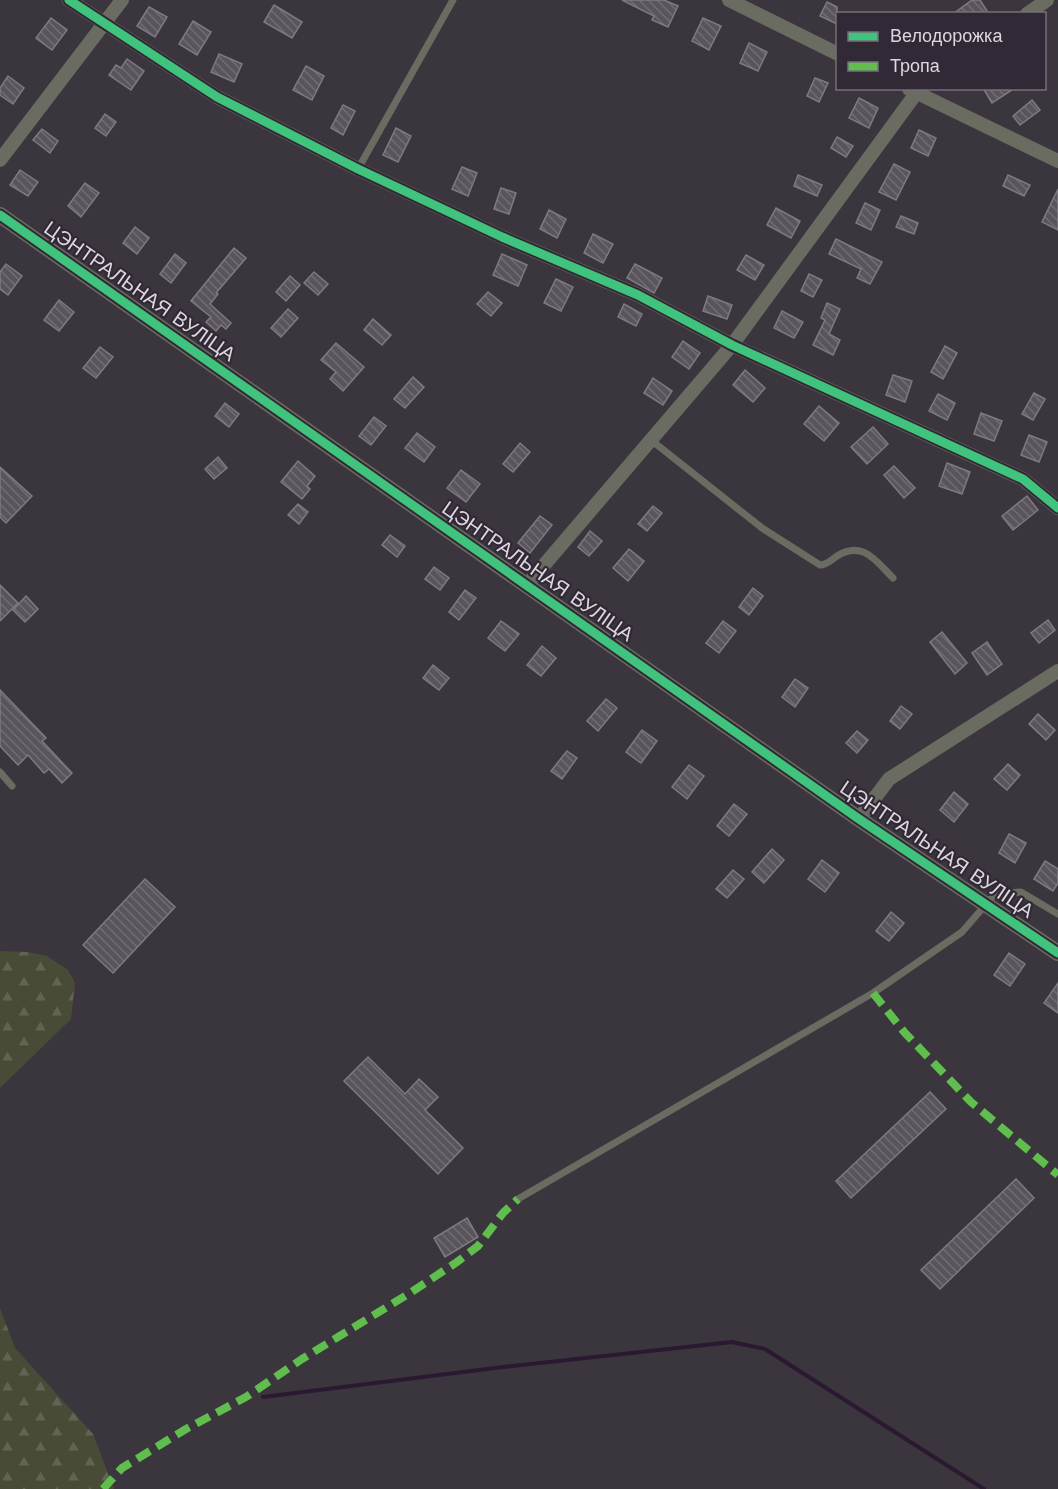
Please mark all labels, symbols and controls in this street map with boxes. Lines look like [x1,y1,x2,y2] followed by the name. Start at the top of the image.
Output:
[836,12,1046,90] legend
[890,25,1003,46] text: Велодорожка
[890,55,941,76] text: Тропа
[40,216,241,367] street label: ЦЭНТРАЛЬНАЯ ВУЛІЦА
[438,496,639,647] street label: ЦЭНТРАЛЬНАЯ ВУЛІЦА
[836,775,1039,923] street label: ЦЭНТРАЛЬНАЯ ВУЛІЦА

